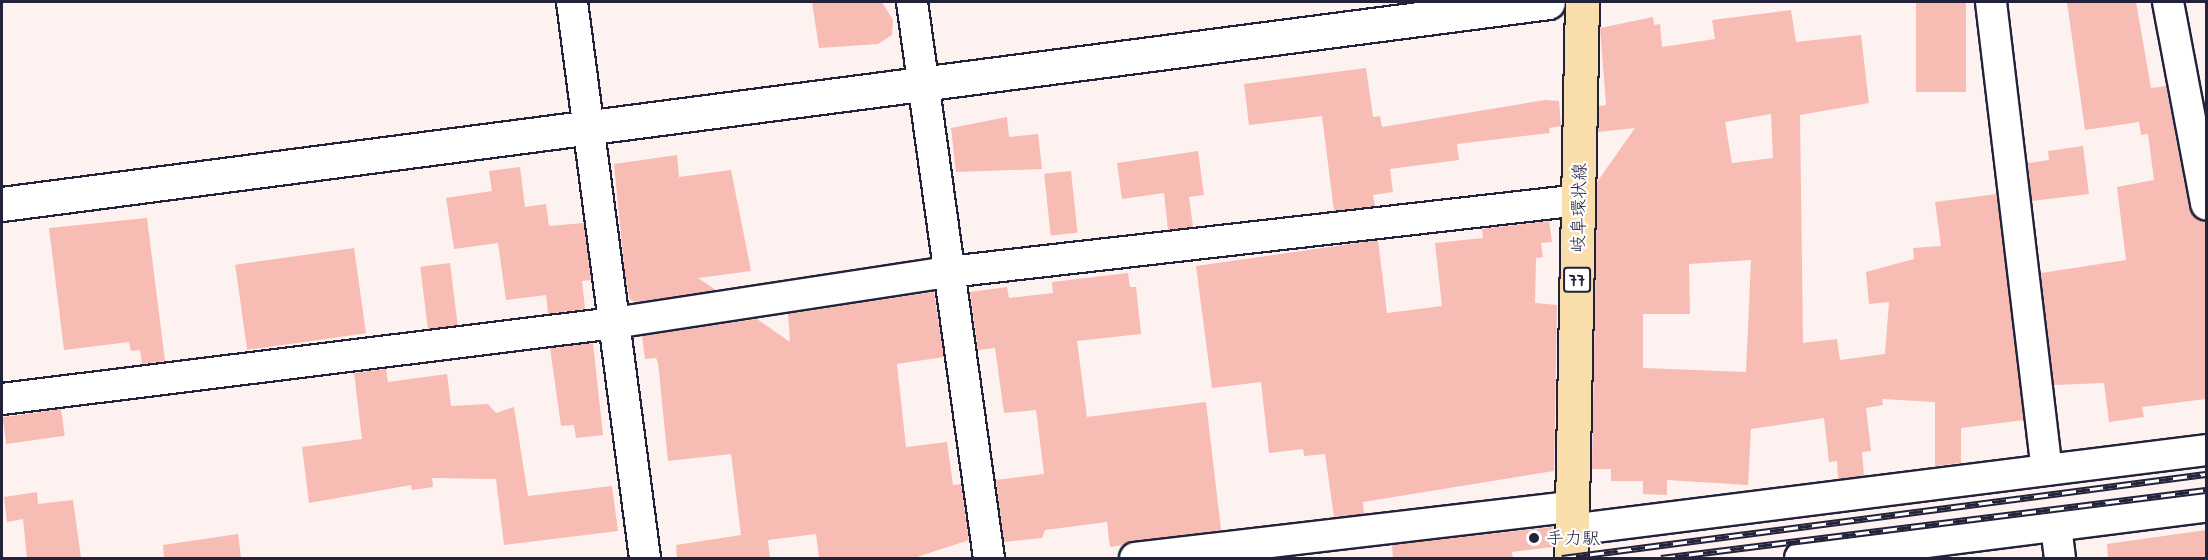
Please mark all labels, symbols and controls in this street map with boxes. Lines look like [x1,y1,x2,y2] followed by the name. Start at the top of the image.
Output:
[1567,163,1591,253] street label: 岐阜環状線
[1562,267,1592,293] road number: 77
[1546,527,1600,549] place label: 手力駅
[1527,531,1541,545] marker: 手力駅

